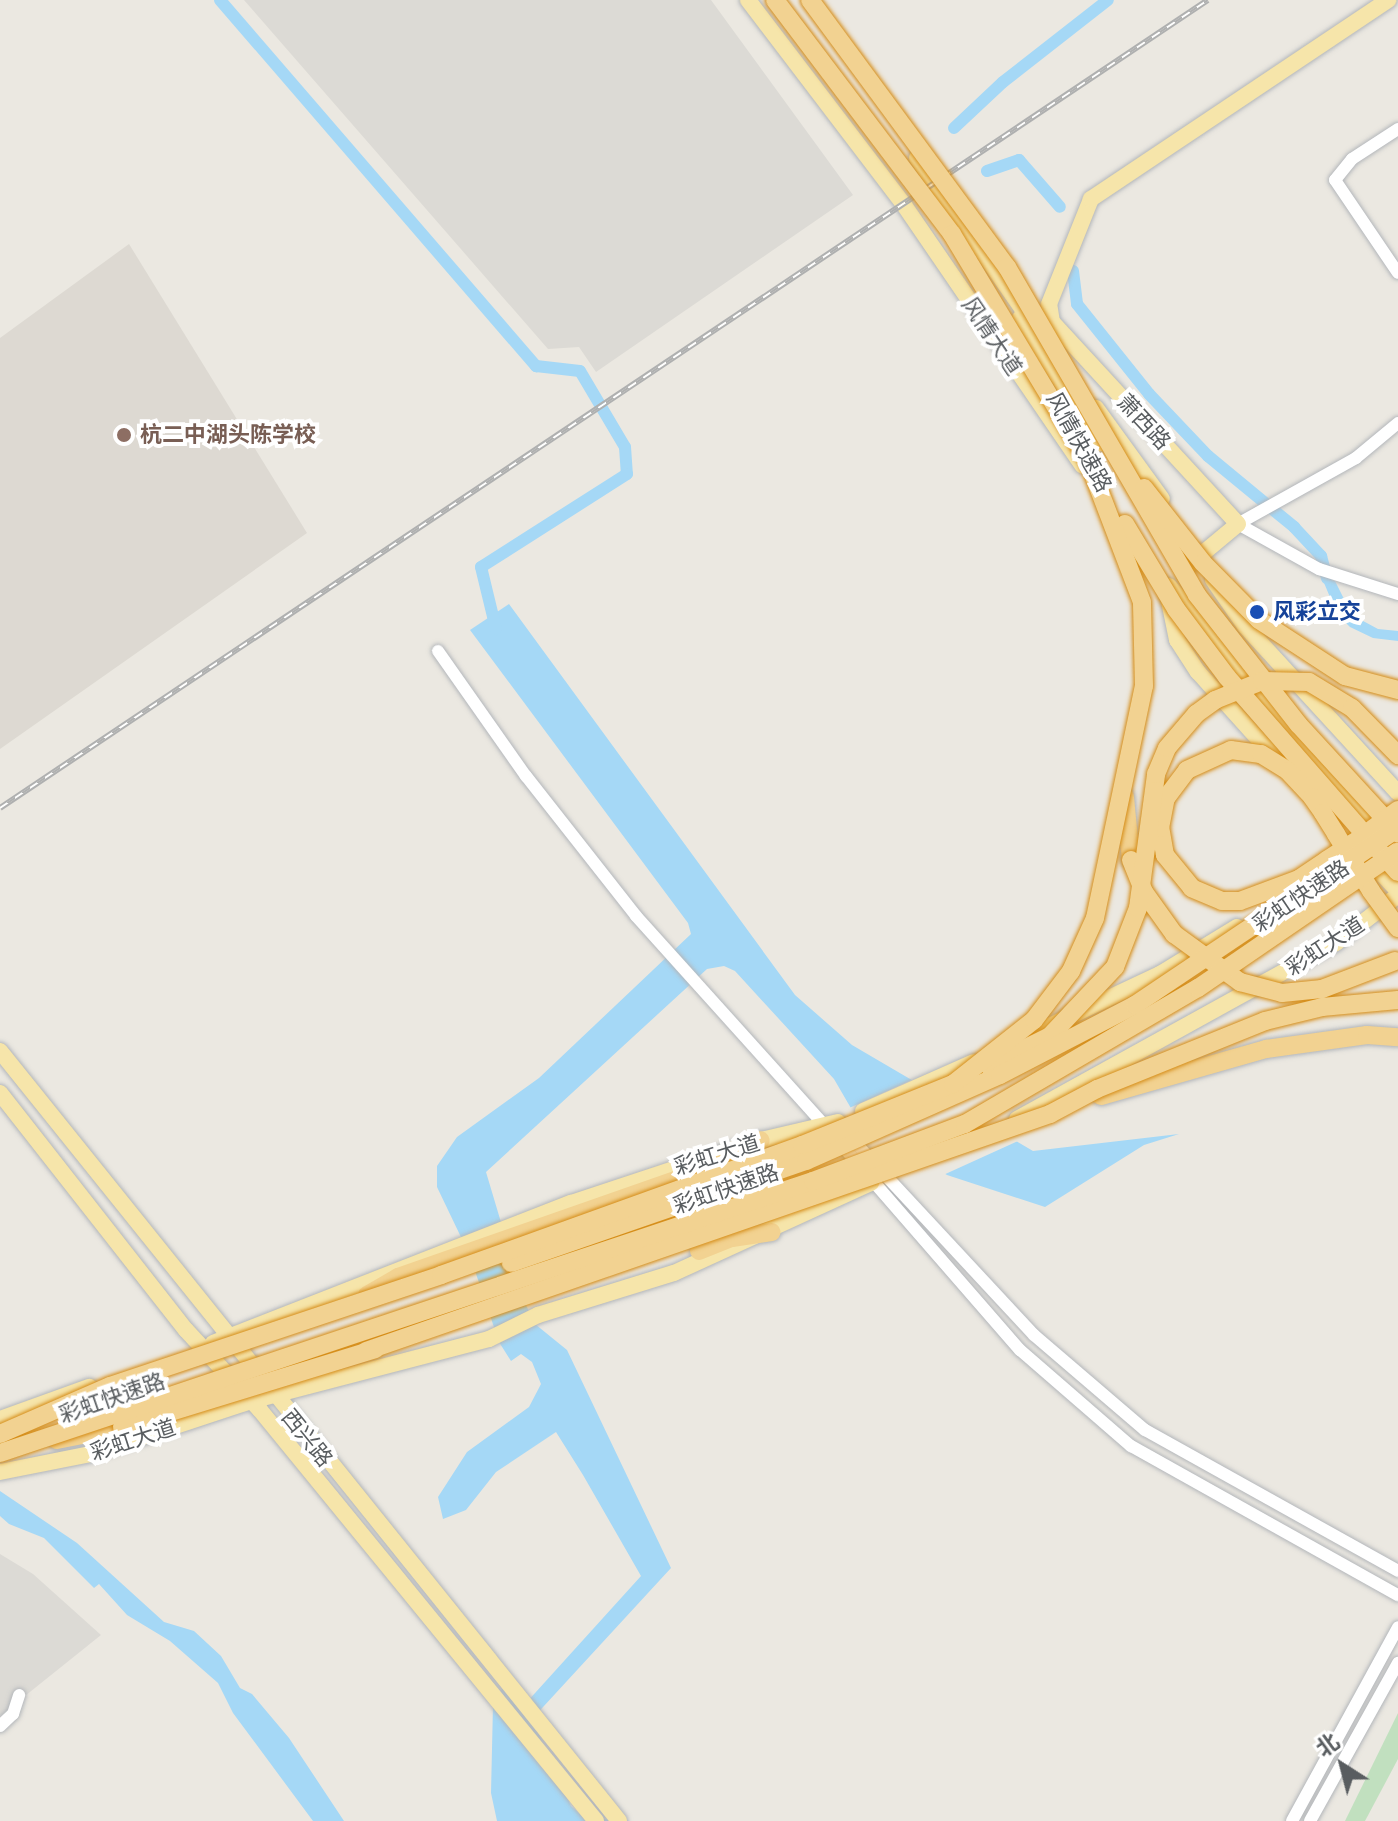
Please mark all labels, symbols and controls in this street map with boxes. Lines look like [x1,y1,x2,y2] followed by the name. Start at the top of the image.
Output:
[956,292,1028,380] street label: 风情大道
[1041,387,1117,497] street label: 风情快速路
[1112,389,1176,455] street label: 萧西路
[140,422,316,448] place label: 杭二中湖头陈学校
[115,426,133,444] marker: 杭二中湖头陈学校
[1273,599,1361,625] place label: 风彩立交
[1248,603,1266,621] marker: 风彩立交
[1248,854,1354,938] street label: 彩虹快速路
[1281,911,1369,981] street label: 彩虹大道
[671,1130,763,1180] street label: 彩虹大道
[670,1159,782,1219] street label: 彩虹快速路
[56,1368,168,1428] street label: 彩虹快速路
[276,1404,338,1472] street label: 西兴路
[87,1414,179,1466] street label: 彩虹大道
[1302,1725,1382,1805] north arrow
[1311,1729,1344,1762] text: 北

